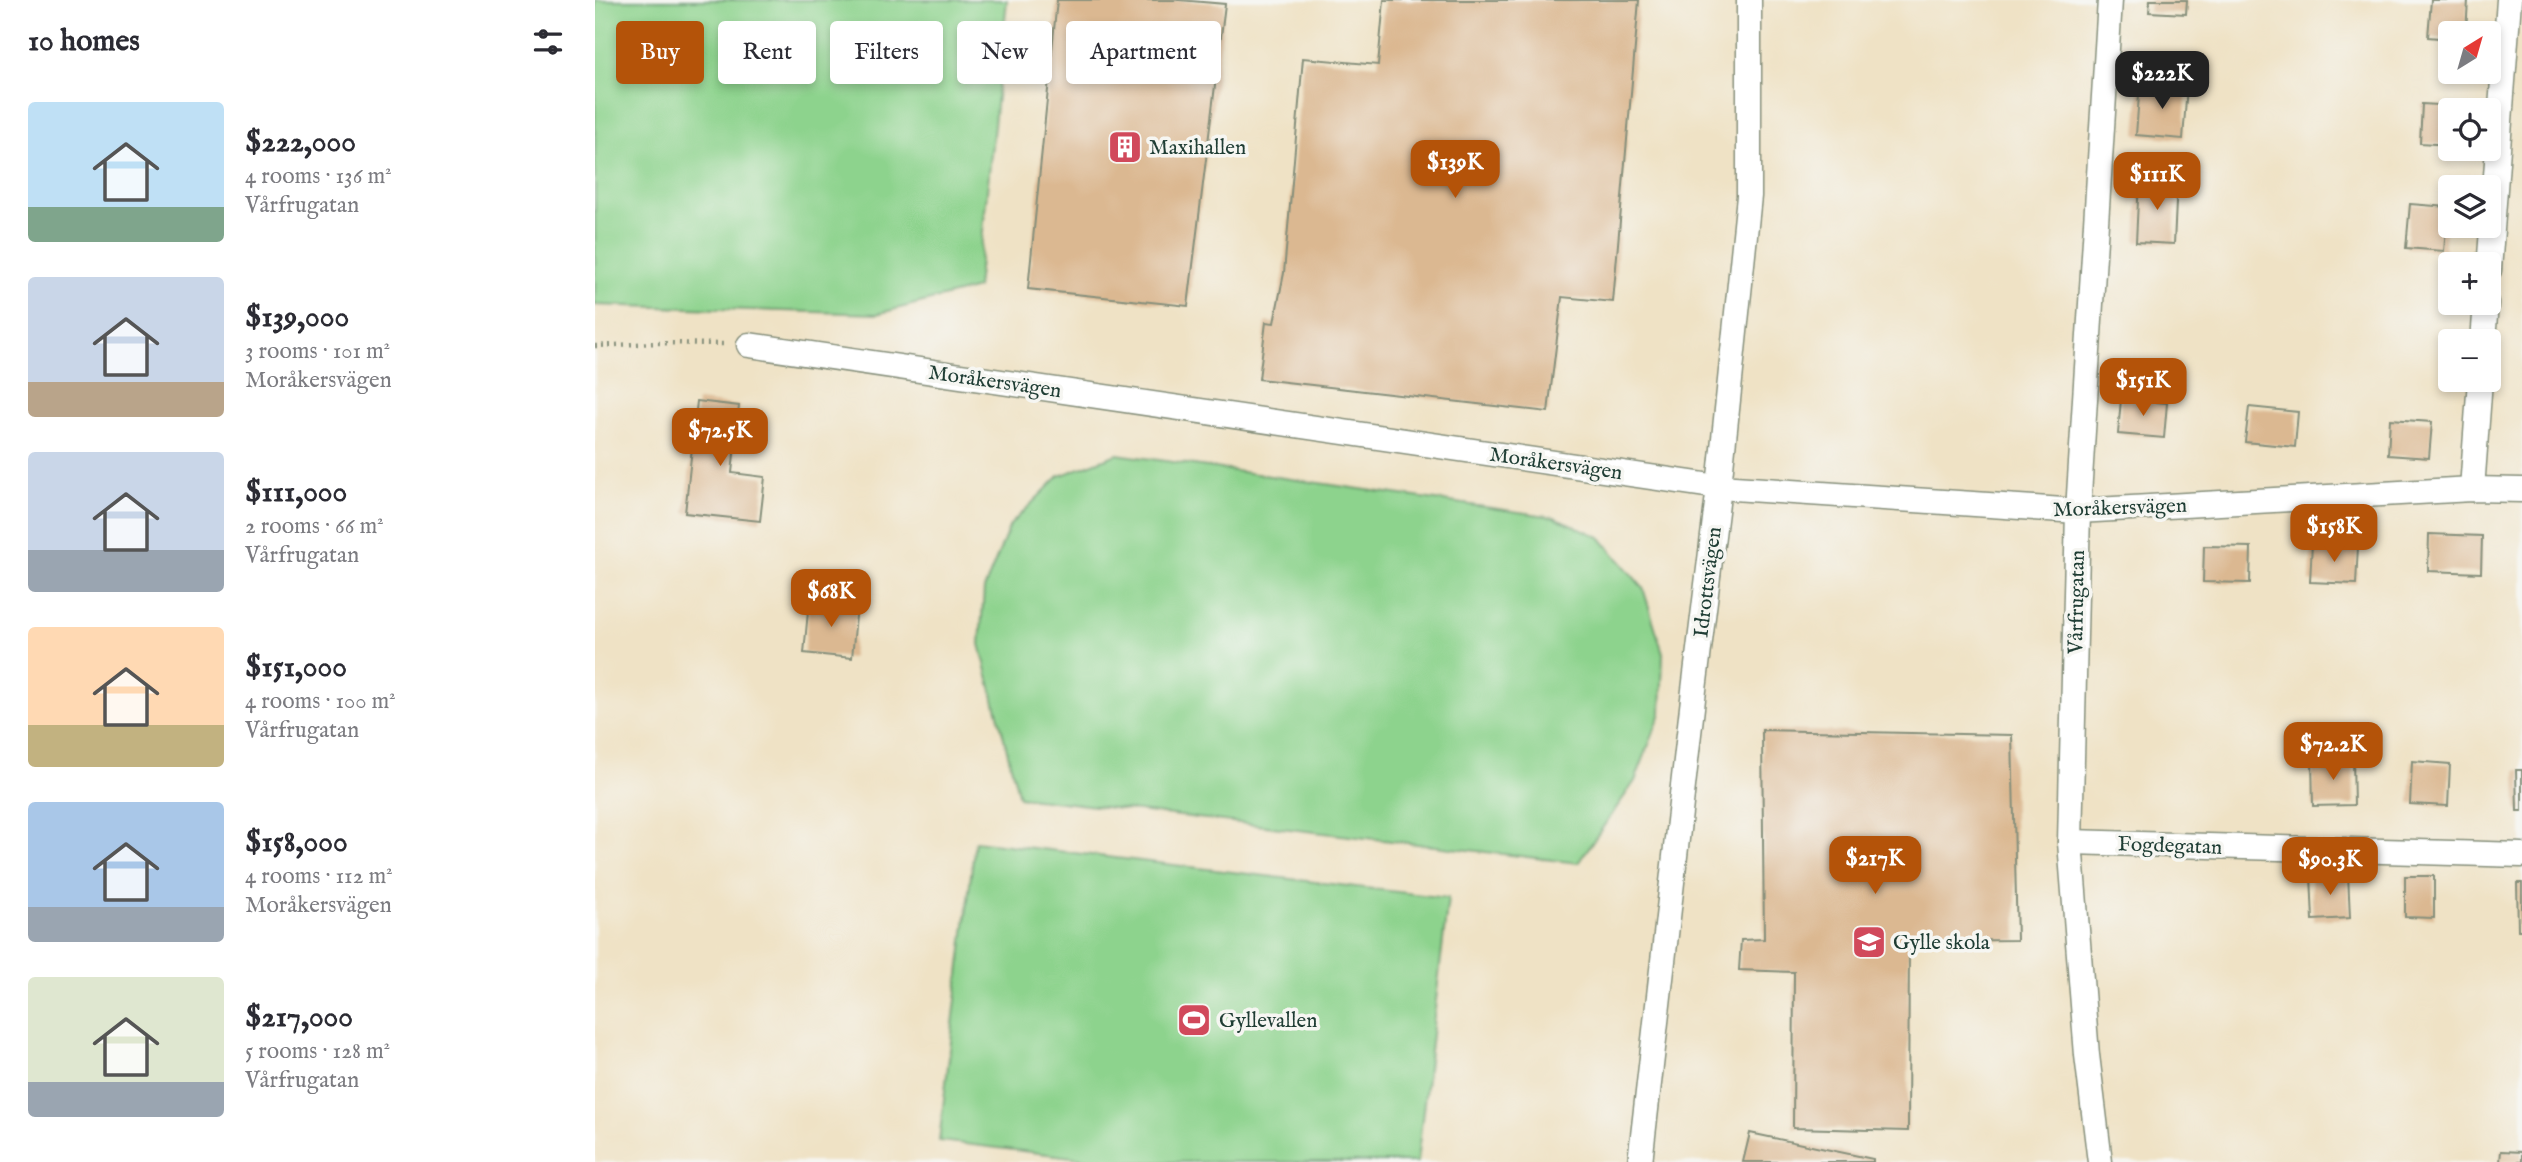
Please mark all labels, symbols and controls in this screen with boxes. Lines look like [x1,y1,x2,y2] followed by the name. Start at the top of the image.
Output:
[616,21,704,84] chip: Buy
[718,21,816,84] chip: Rent
[830,21,943,84] chip: Filters
[957,21,1052,84] chip: New
[1066,21,1221,84] chip: Apartment
[2438,21,2501,84] north arrow
[2438,21,2501,392] map controls
[28,23,140,61] text: 10 homes
[529,23,567,61] icon: filters
[2113,52,2211,111] pin: $222K
[2131,59,2193,88] text: $222K
[2438,98,2501,161] button: locate
[245,124,356,162] text: $222,000
[1106,128,1144,166] building icon: Maxihallen
[84,130,168,214] icon: home
[1149,135,1246,162] place label: Maxihallen
[1406,140,1504,200] pin: $139K
[1427,148,1483,177] text: $139K
[2108,152,2206,212] pin: $111K
[2129,160,2185,189] text: $111K
[245,162,392,191] text: 4 rooms · 136 m²
[2438,175,2501,238] button: layers
[245,191,359,220] text: Vårfrugatan
[2438,252,2501,315] button: +
[245,299,349,337] text: $139,000
[84,305,168,389] icon: home
[2438,329,2501,392] button: −
[245,337,390,366] text: 3 rooms · 101 m²
[2094,358,2192,418] pin: $151K
[927,360,1063,405] street label: Moråkersvägen
[245,366,392,395] text: Moråkersvägen
[2116,366,2170,395] text: $151K
[663,408,777,468] pin: $72.5K
[688,416,752,445] text: $72.5K
[1488,442,1624,487] street label: Moråkersvägen
[245,474,347,512] text: $111,000
[84,480,168,564] icon: home
[2053,493,2187,524] street label: Moråkersvägen
[2285,504,2383,564] pin: $158K
[245,512,384,541] text: 2 rooms · 66 m²
[2306,512,2362,541] text: $158K
[1688,525,1729,639] street label: Idrottsvägen
[245,541,359,570] text: Vårfrugatan
[2063,550,2092,655] street label: Vårfrugatan
[790,570,872,629] pin: $68K
[807,577,855,606] text: $68K
[245,649,347,687] text: $151,000
[84,655,168,739] icon: home
[245,687,396,716] text: 4 rooms · 100 m²
[245,716,359,745] text: Vårfrugatan
[2276,722,2390,782] pin: $72.2K
[2300,730,2366,759] text: $72.2K
[245,824,348,862] text: $158,000
[84,830,168,914] icon: home
[2117,831,2223,862] street label: Fogdegatan
[1826,836,1924,896] pin: $217K
[2273,838,2387,897] pin: $90.3K
[1845,844,1905,873] text: $217K
[2298,845,2362,874] text: $90.3K
[245,862,393,891] text: 4 rooms · 112 m²
[245,891,392,920] text: Moråkersvägen
[1850,923,1888,961] school or university icon: Gylle skola
[1893,930,1991,957] place label: Gylle skola
[245,999,353,1037] text: $217,000
[1175,1001,1213,1039] sports icon: Gyllevallen
[84,1005,168,1089] icon: home
[1219,1008,1317,1035] place label: Gyllevallen
[245,1037,390,1066] text: 5 rooms · 128 m²
[245,1066,359,1095] text: Vårfrugatan

